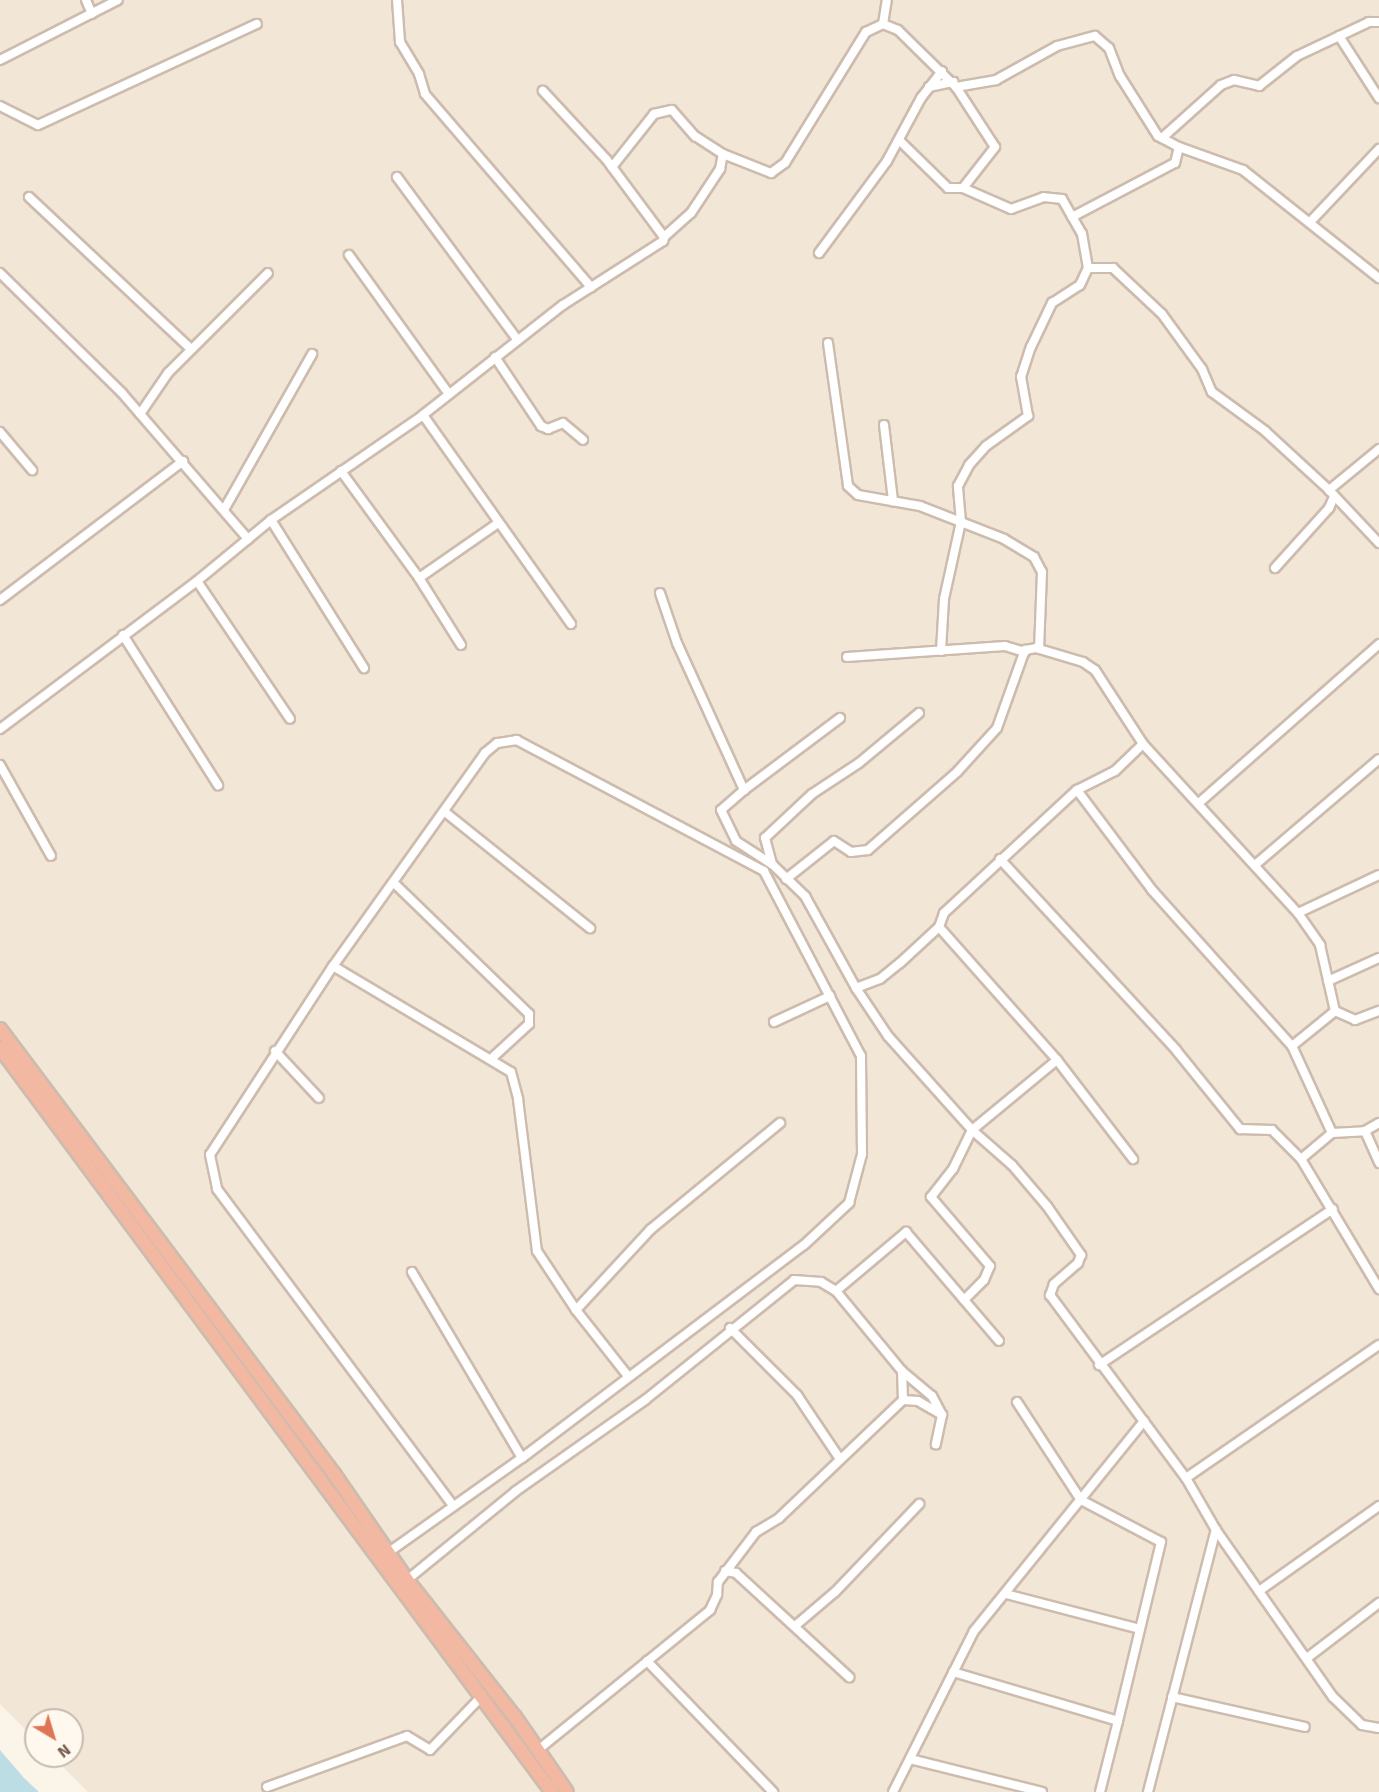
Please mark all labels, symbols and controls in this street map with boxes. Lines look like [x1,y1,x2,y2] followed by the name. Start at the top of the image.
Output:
[24,1708,84,1768] north arrow
[53,1739,74,1762] text: N

